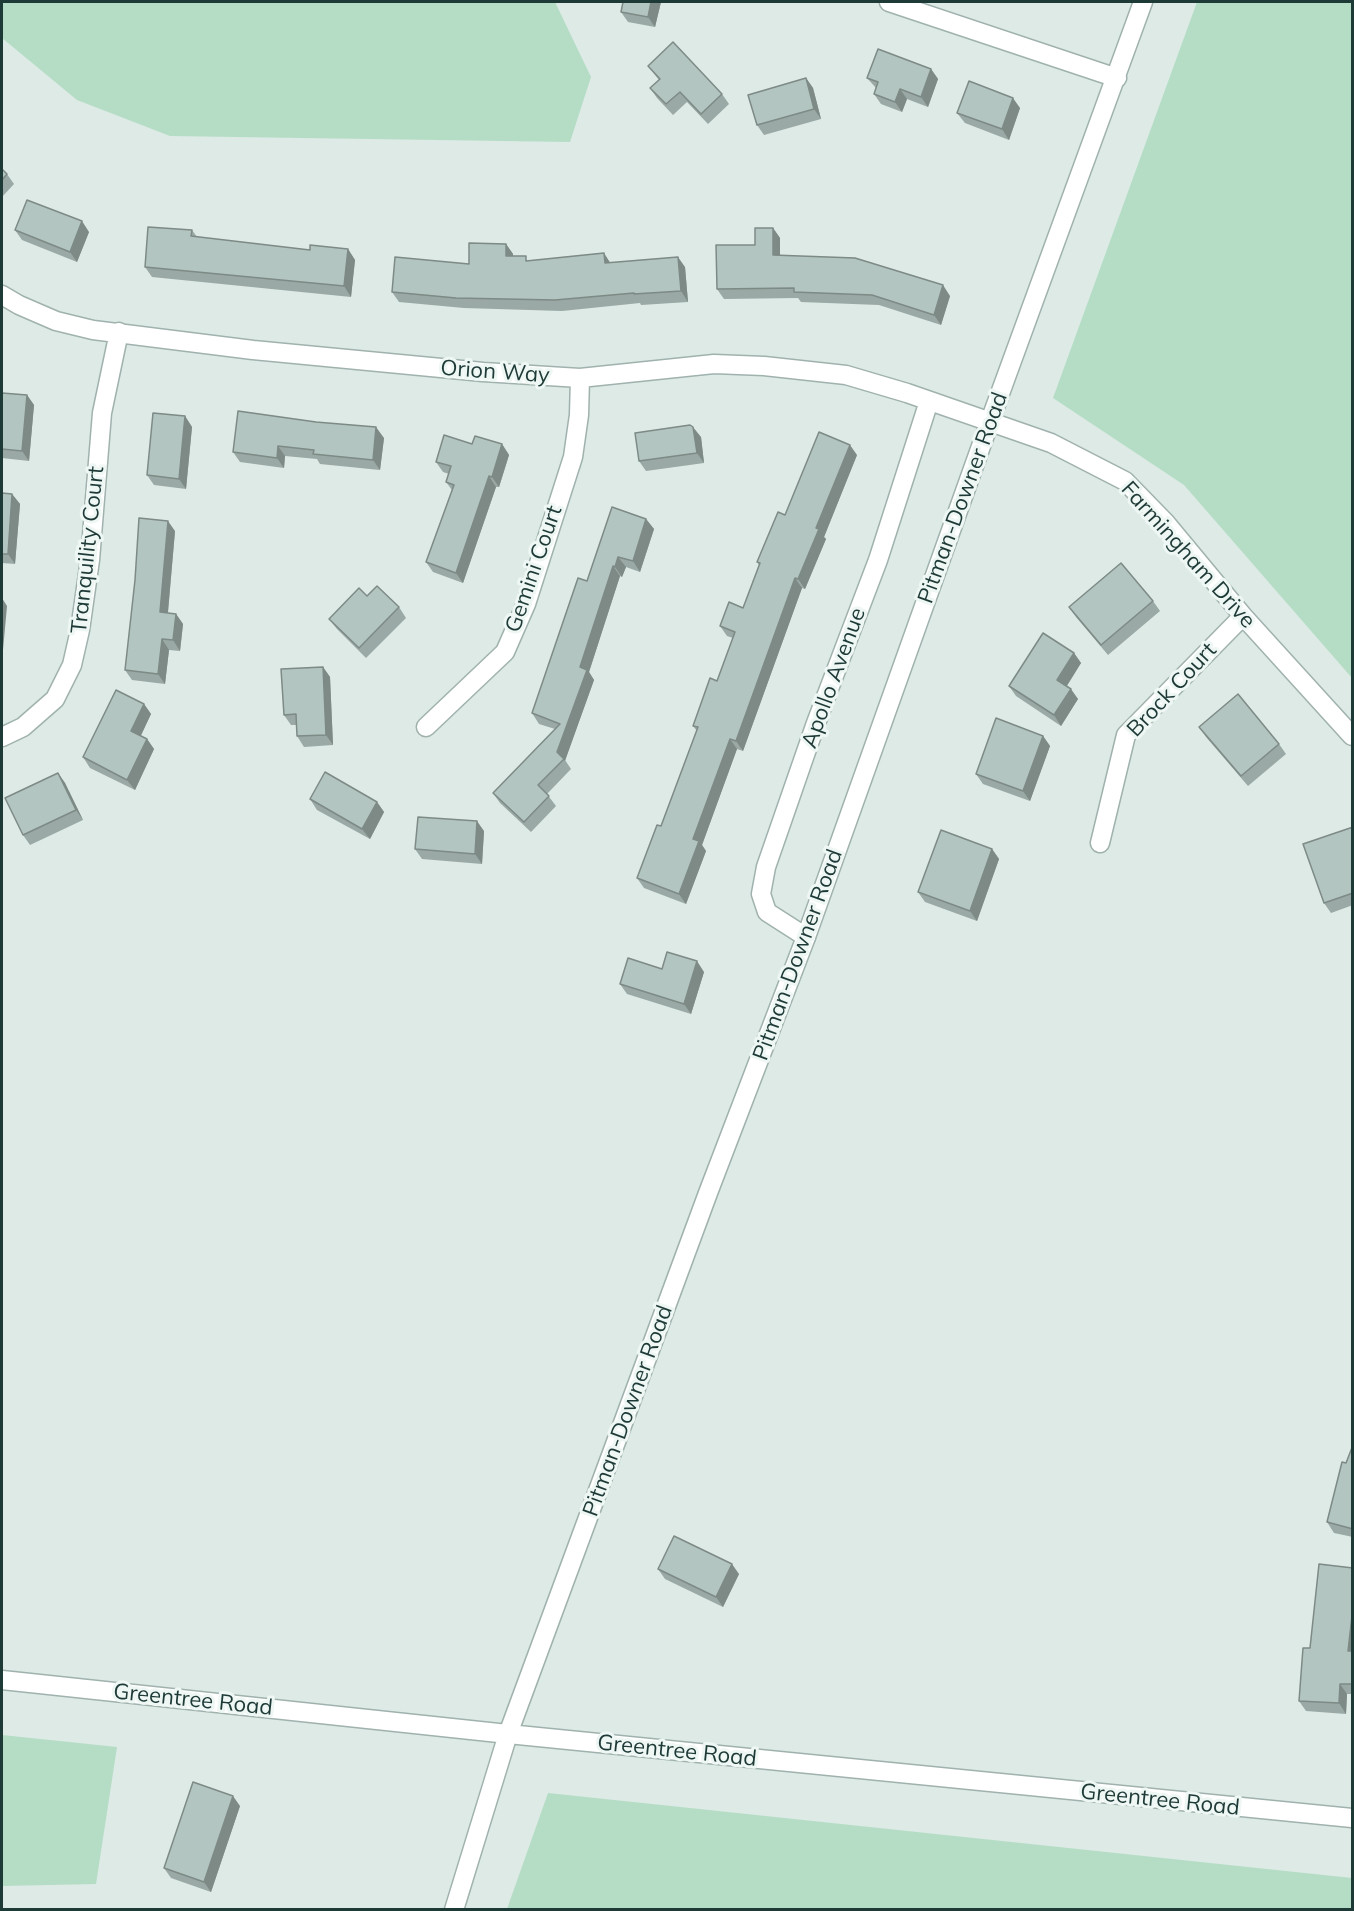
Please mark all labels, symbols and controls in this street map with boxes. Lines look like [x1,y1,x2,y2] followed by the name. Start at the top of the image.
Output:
[440,355,550,389] street label: Orion Way
[913,389,1013,607] street label: Pitman-Downer Road
[66,465,110,635] street label: Tranquility Court
[1115,476,1261,634] street label: Farmingham Drive
[500,502,568,636] street label: Gemini Court
[796,604,872,752] street label: Apollo Avenue
[1122,637,1222,743] street label: Brock Court
[748,846,848,1064] street label: Pitman-Downer Road
[578,1302,678,1520] street label: Pitman-Downer Road
[112,1679,274,1721] street label: Greentree Road
[596,1730,758,1772] street label: Greentree Road
[1079,1779,1241,1821] street label: Greentree Road

